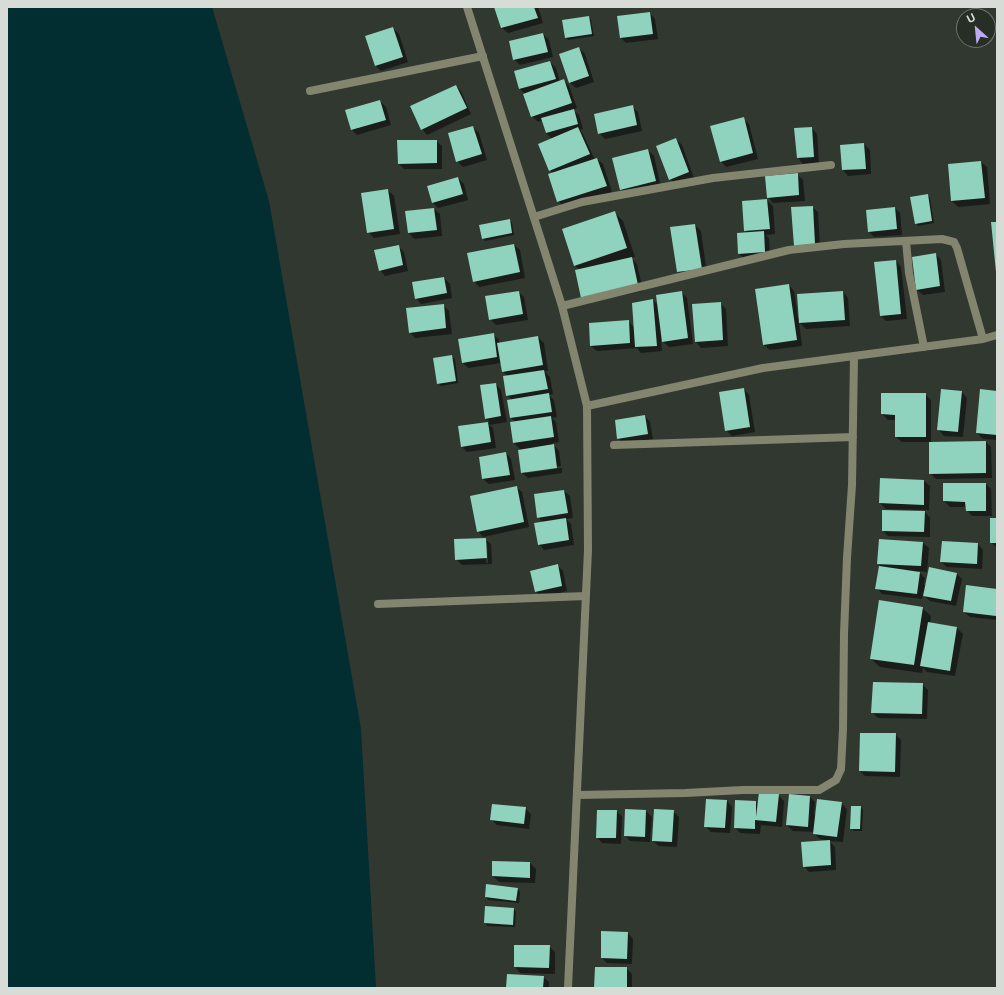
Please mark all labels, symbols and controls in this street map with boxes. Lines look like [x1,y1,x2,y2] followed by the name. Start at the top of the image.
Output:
[956,8,996,48] north arrow
[964,10,978,26] text: U

